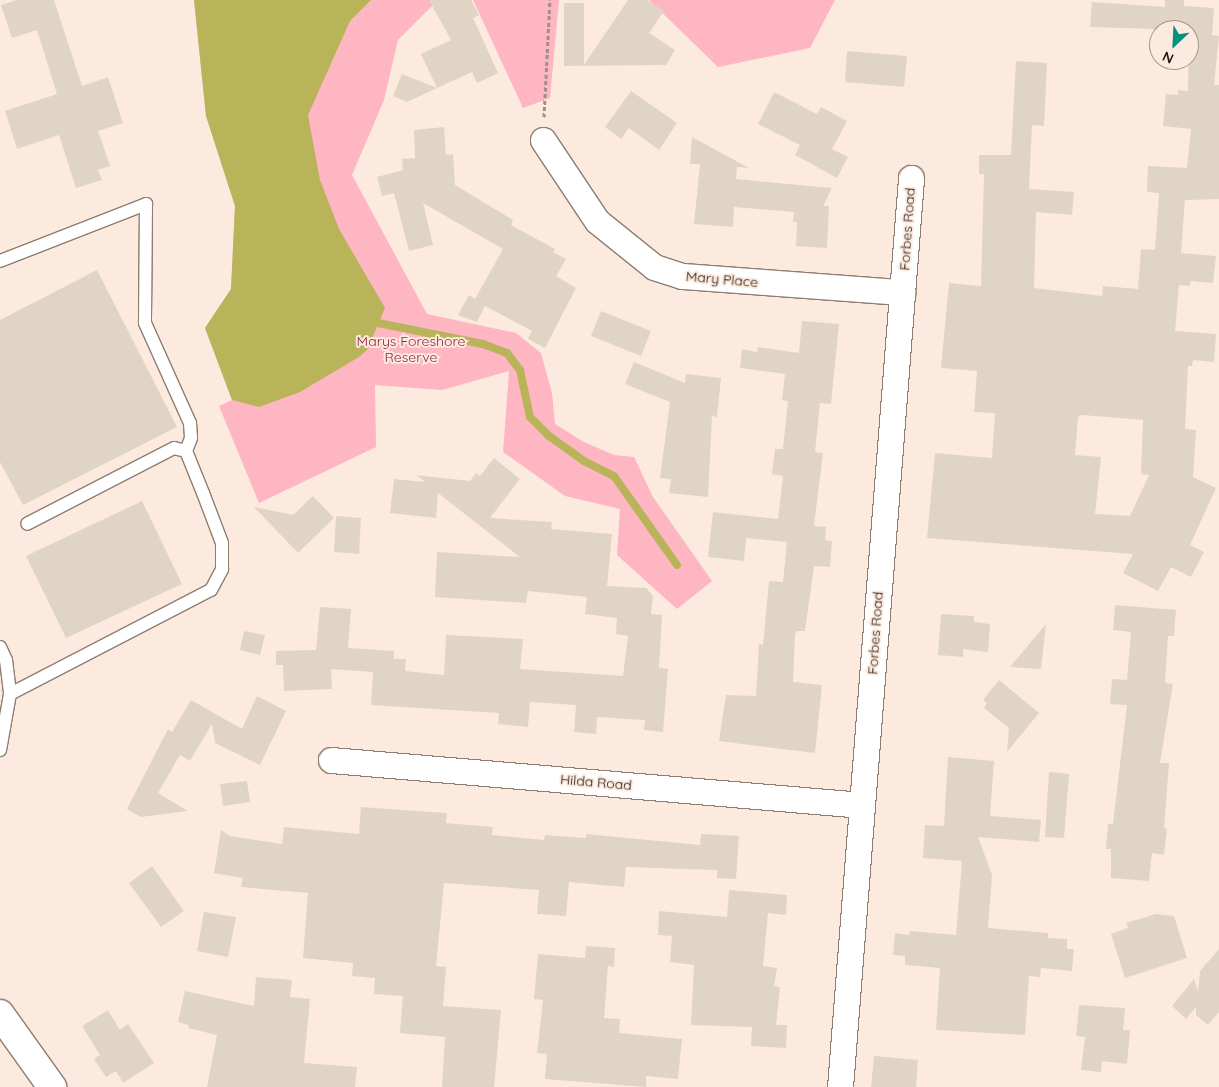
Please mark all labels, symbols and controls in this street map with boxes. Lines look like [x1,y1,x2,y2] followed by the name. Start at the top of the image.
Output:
[1149,20,1199,70] north arrow
[1160,47,1177,68] text: N
[896,187,918,271] street label: Forbes Road
[685,267,759,291] street label: Mary Place
[357,333,465,366] park label: Marys Foreshore Reserve
[864,591,886,675] street label: Forbes Road
[560,771,632,793] street label: Hilda Road

